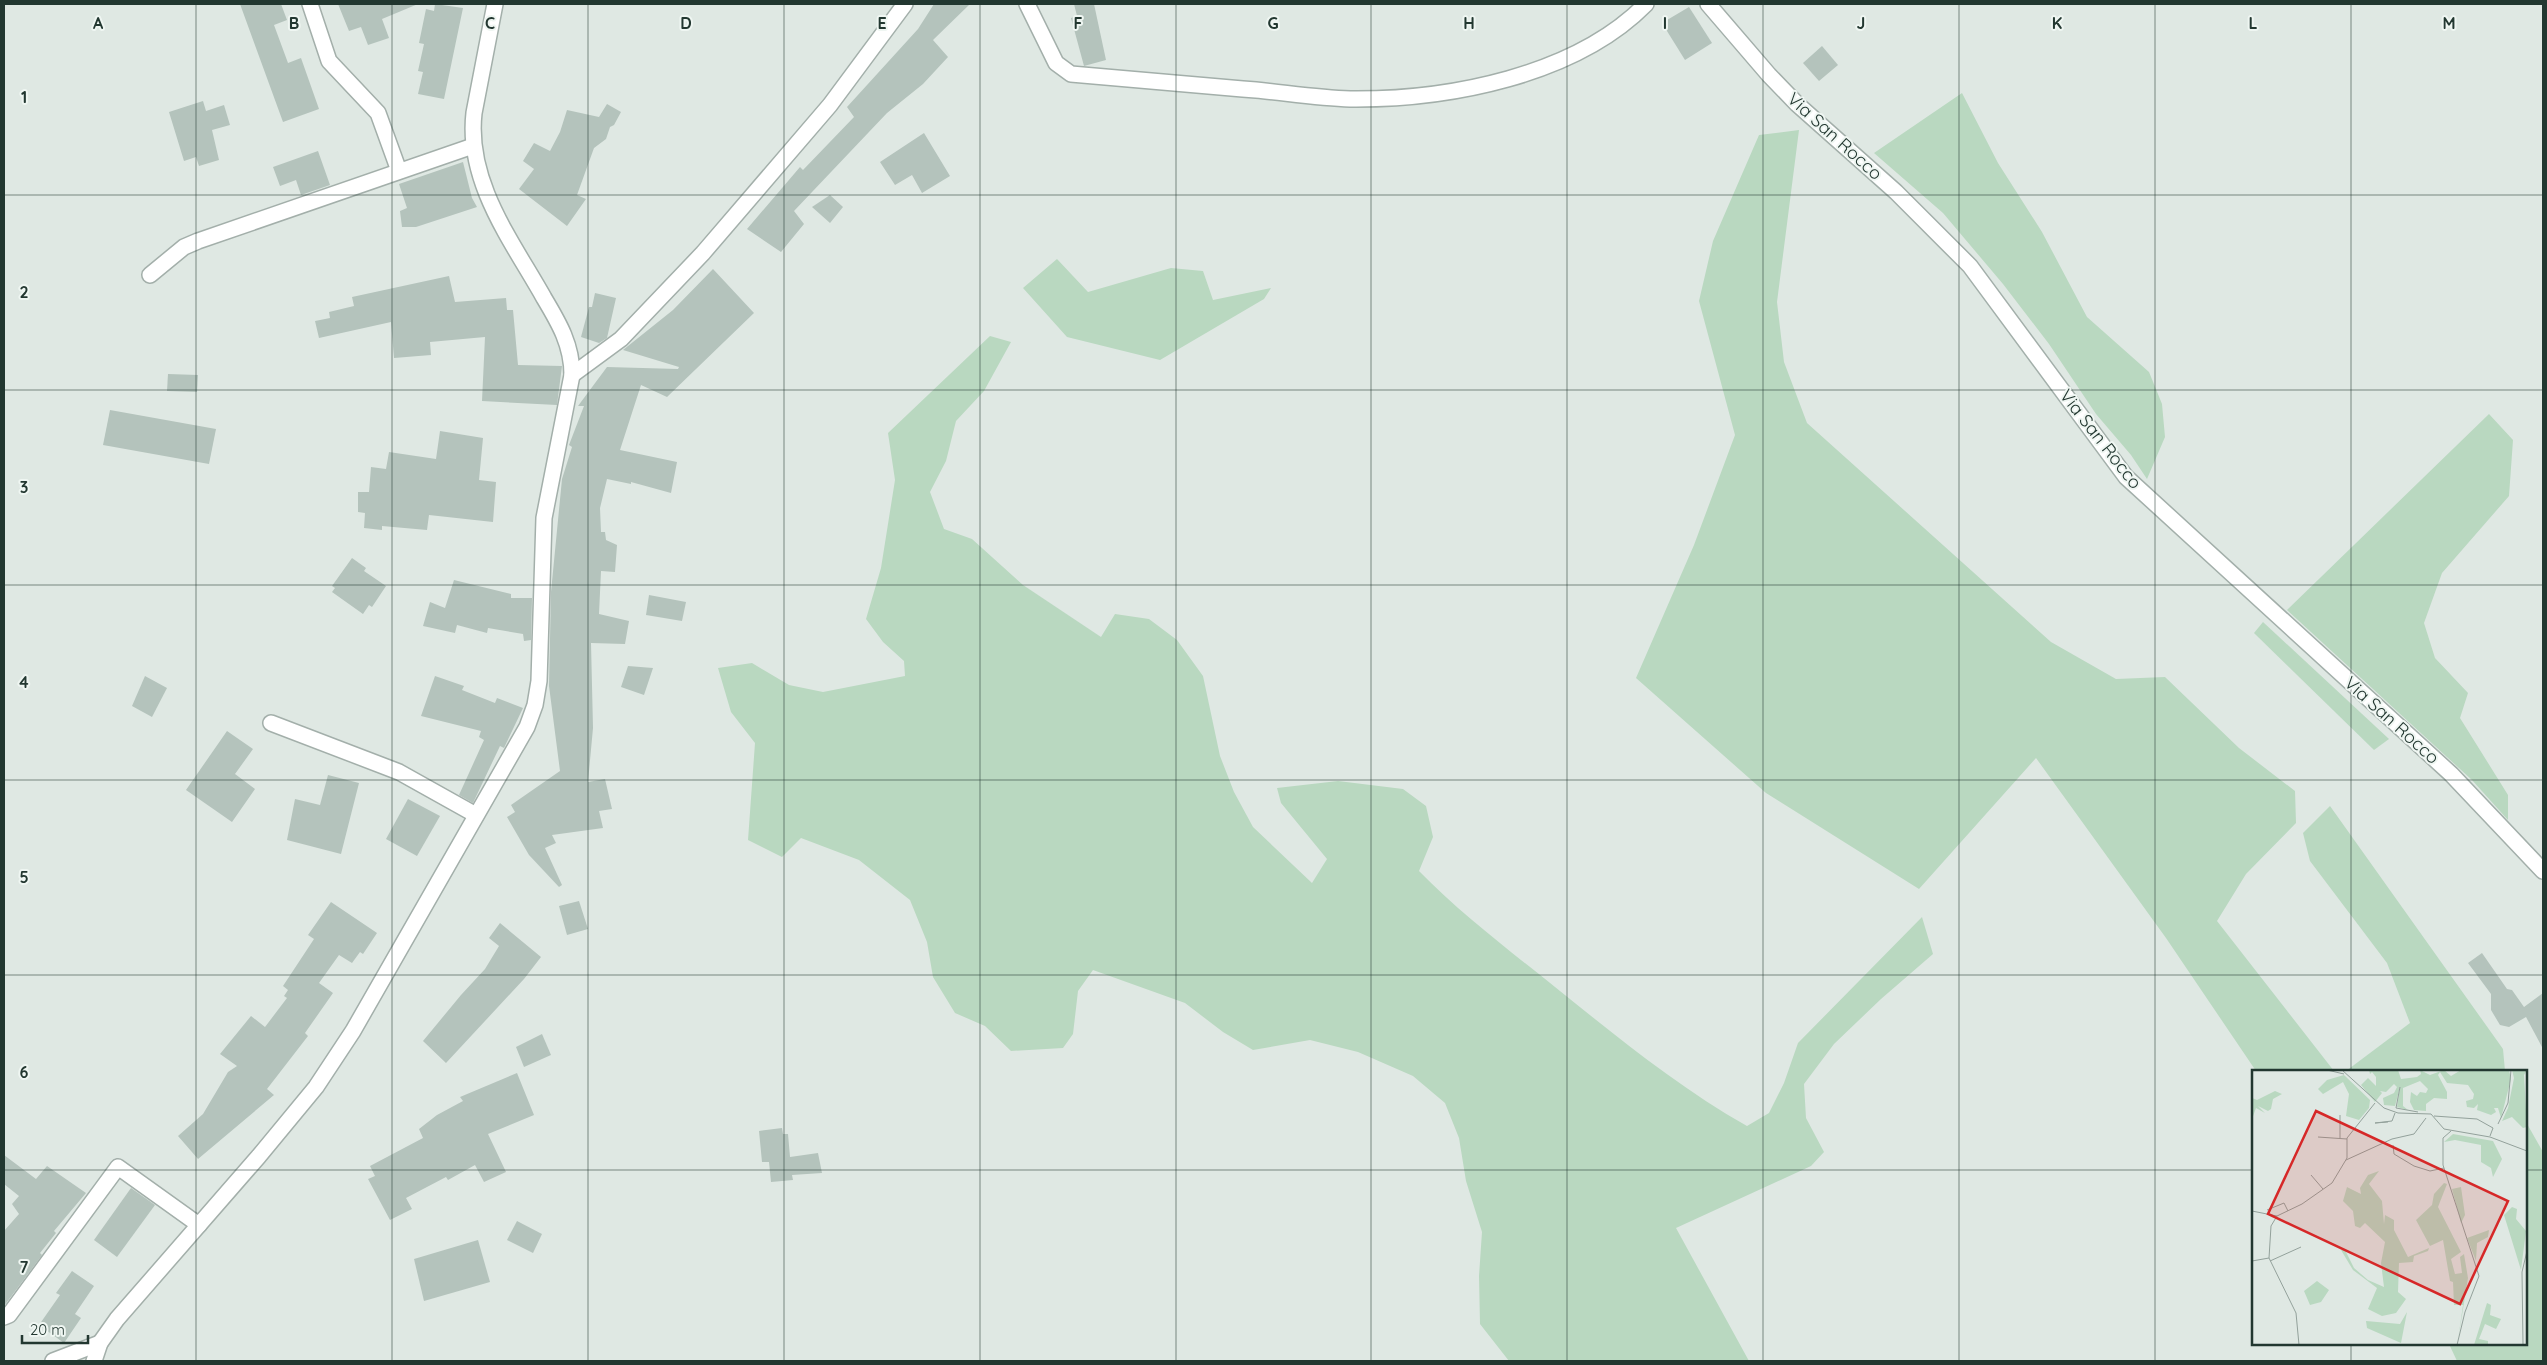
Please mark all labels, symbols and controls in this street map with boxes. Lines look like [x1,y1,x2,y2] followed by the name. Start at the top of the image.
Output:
[93,13,104,33] text: A
[289,13,299,33] text: B
[485,13,495,33] text: C
[680,13,692,33] text: D
[877,13,887,33] text: E
[1074,13,1083,33] text: F
[1267,13,1279,33] text: G
[1463,13,1475,33] text: H
[1663,13,1667,33] text: I
[1857,13,1865,33] text: J
[2052,13,2062,33] text: K
[2249,13,2258,33] text: L
[2442,13,2456,33] text: M
[21,87,27,107] text: 1
[1783,87,1887,185] street label: Via San Rocco
[19,282,29,302] text: 2
[2055,384,2147,494] street label: Via San Rocco
[20,477,28,497] text: 3
[2340,671,2444,769] street label: Via San Rocco
[19,672,29,692] text: 4
[19,867,29,887] text: 5
[20,1062,29,1082] text: 6
[2252,1070,2527,1345] inset map
[20,1257,29,1277] text: 7
[22,1312,89,1344] scale bar
[30,1320,65,1339] text: 20 m

